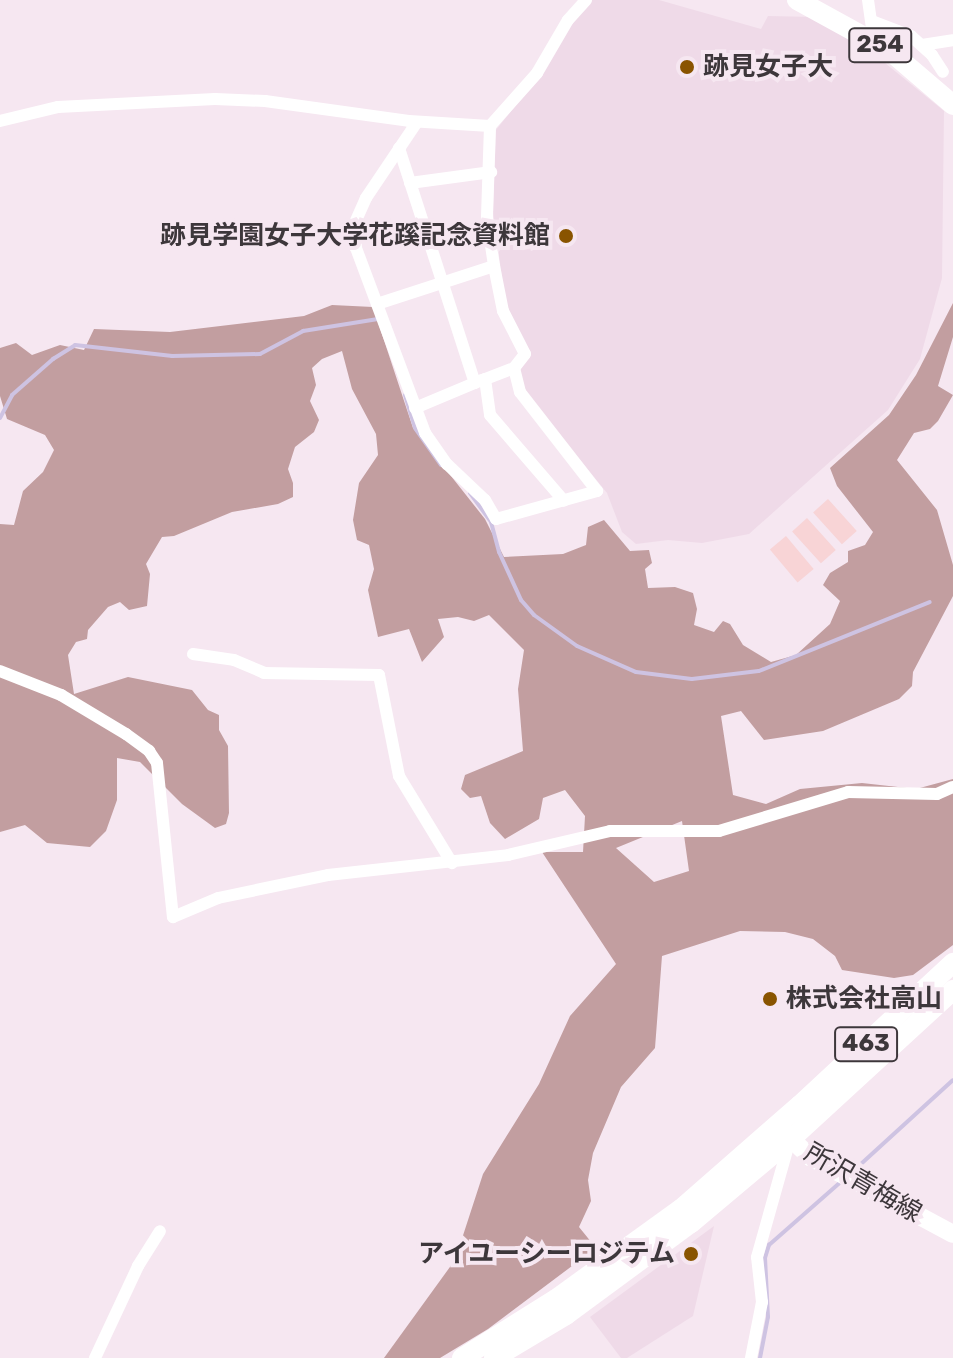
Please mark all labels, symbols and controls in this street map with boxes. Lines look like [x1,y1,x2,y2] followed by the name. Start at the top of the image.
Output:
[848,25,912,65] road number: 254
[703,51,833,83] place label: 跡見女子大
[678,58,696,76] marker: 跡見女子大
[160,220,550,252] place label: 跡見学園女子大学花蹊記念資料館
[557,227,575,245] marker: 跡見学園女子大学花蹊記念資料館
[786,983,942,1015] place label: 株式会社高山
[761,990,779,1008] marker: 株式会社高山
[834,1024,898,1064] road number: 463
[799,1137,927,1229] street label: 所沢青梅線
[415,1238,675,1270] place label: アイユーシーロジテム
[682,1245,700,1263] marker: アイユーシーロジテム

